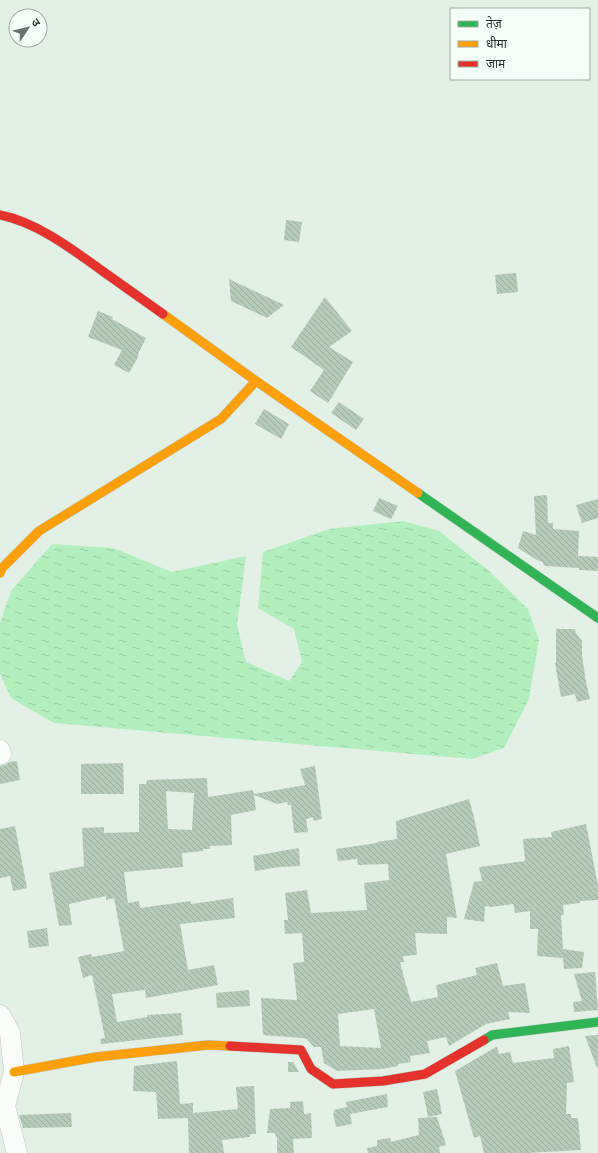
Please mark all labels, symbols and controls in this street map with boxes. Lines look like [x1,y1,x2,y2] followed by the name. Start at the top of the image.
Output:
[8,8,48,48] north arrow
[450,8,590,80] legend
[29,16,44,29] text: उ
[486,16,503,32] text: तेज़
[486,36,508,52] text: धीमा
[486,56,506,72] text: जाम

